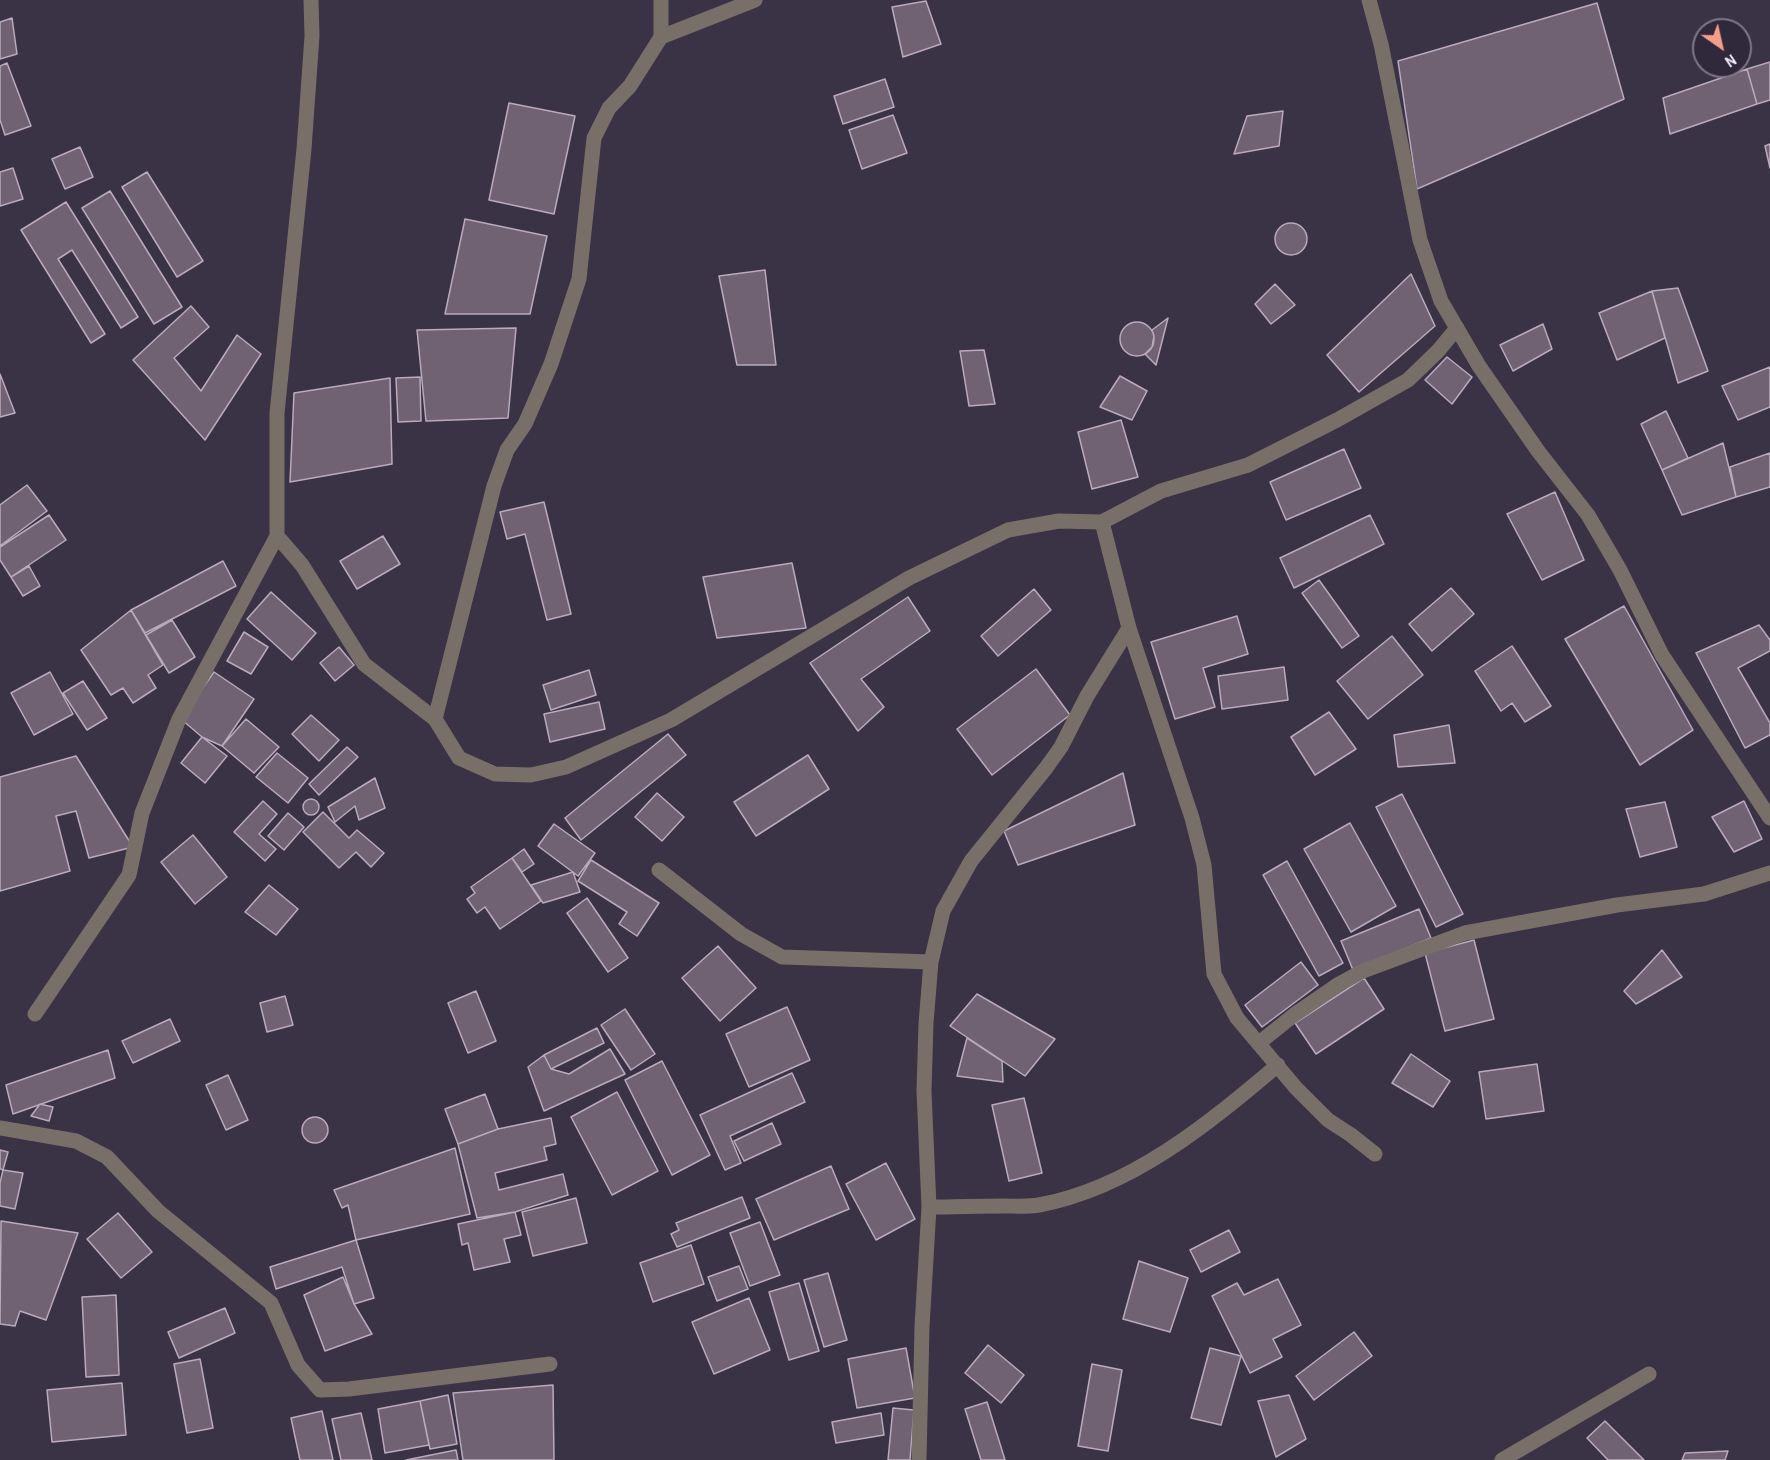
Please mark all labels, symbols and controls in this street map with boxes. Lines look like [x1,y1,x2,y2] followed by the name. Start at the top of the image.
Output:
[1692,18,1752,78] north arrow
[1721,49,1741,73] text: N

